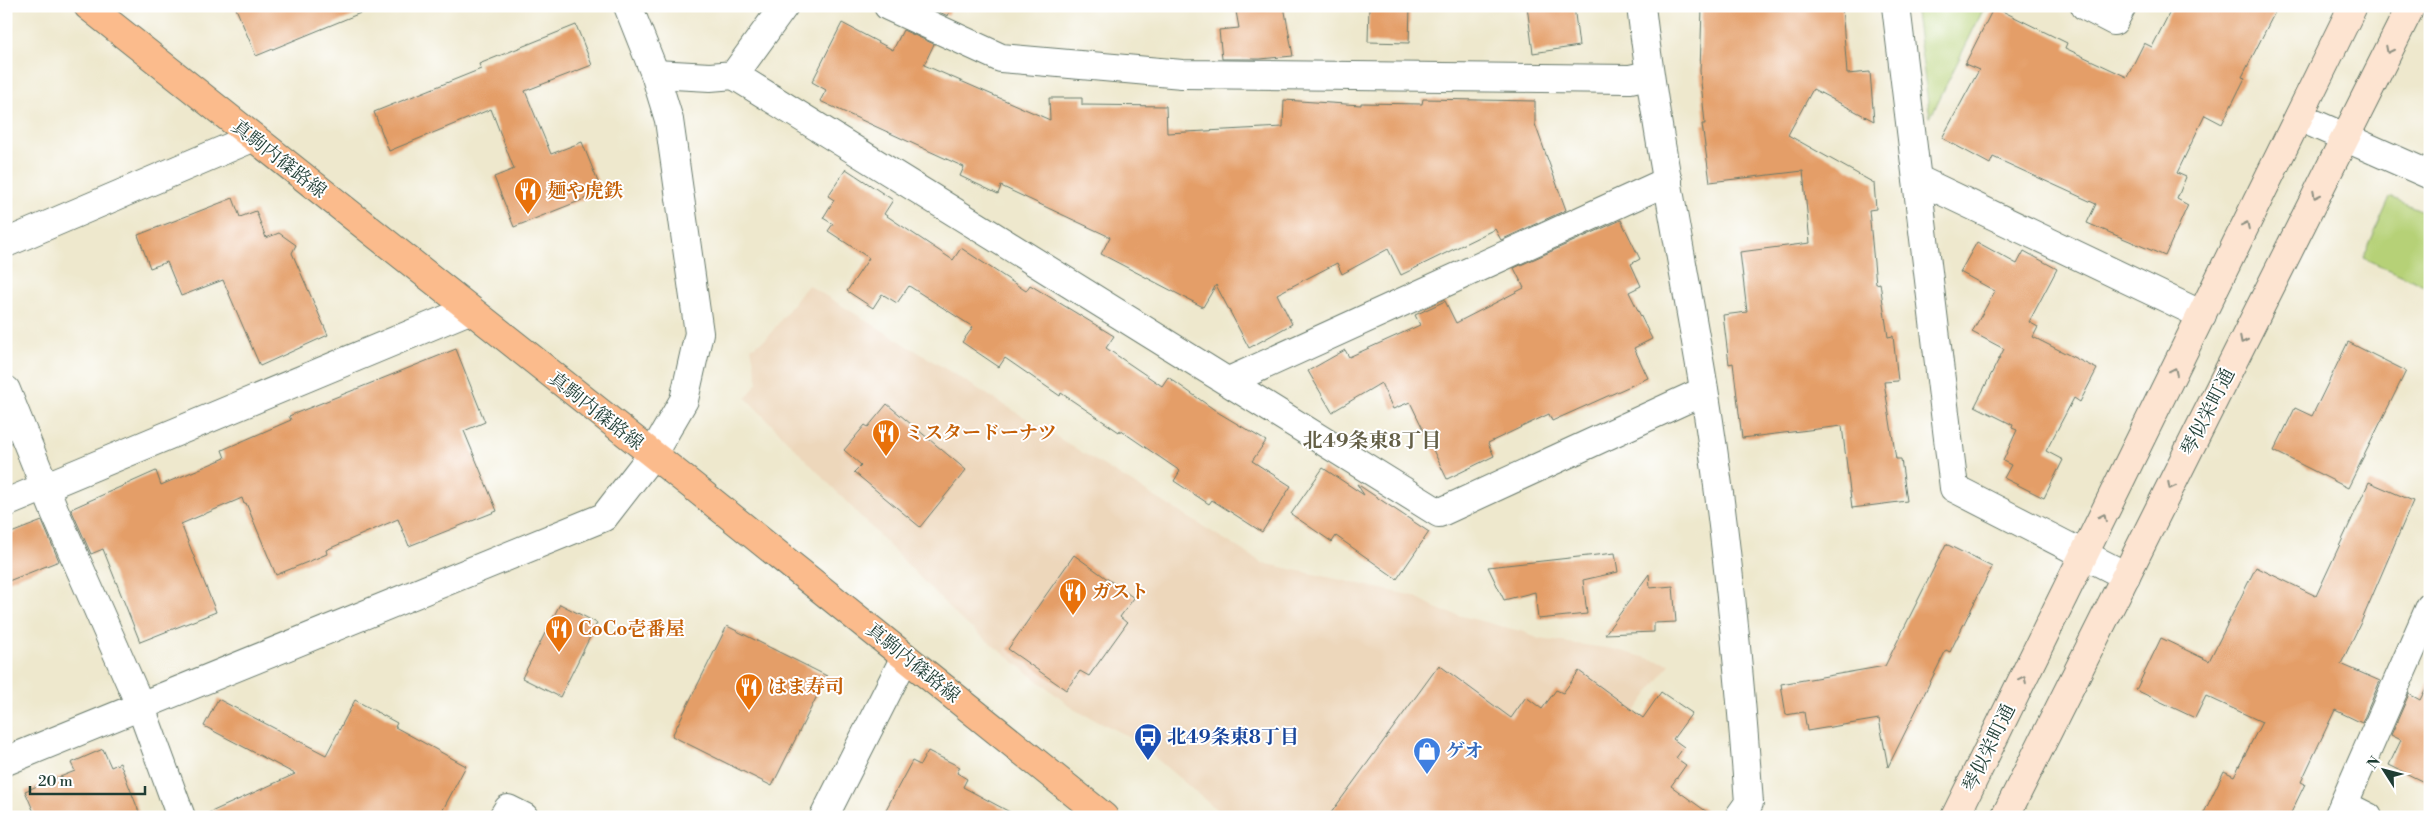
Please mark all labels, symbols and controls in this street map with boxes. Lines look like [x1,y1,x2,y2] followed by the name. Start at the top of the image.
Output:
[2385,45,2395,54] one-way arrow
[227,114,331,204] street label: 真駒内篠路線
[513,176,543,215] restaurant icon: 麺や虎鉄
[547,179,623,203] place label: 麺や虎鉄
[2312,190,2322,199] one-way arrow
[2240,222,2250,231] one-way arrow
[2240,335,2250,344] one-way arrow
[2176,364,2240,460] street label: 琴似栄町通
[544,366,648,456] street label: 真駒内篠路線
[2168,367,2178,376] one-way arrow
[871,418,901,457] restaurant icon: ミスタードーナツ
[905,421,1057,445] place label: ミスタードーナツ
[1303,429,1441,454] district label: 北49条東8丁目
[2167,481,2177,490] one-way arrow
[2096,513,2107,522] one-way arrow
[1058,577,1088,616] restaurant icon: ガスト
[1092,580,1149,604] place label: ガスト
[544,614,574,653] restaurant icon: CoCo壱番屋
[578,617,684,641] place label: CoCo壱番屋
[861,618,965,708] street label: 真駒内篠路線
[734,672,764,711] restaurant icon: はま寿司
[768,675,844,699] place label: はま寿司
[2017,675,2027,684] one-way arrow
[1957,700,2021,796] street label: 琴似栄町通
[1133,722,1163,761] bus stop icon: 北49条東8丁目
[1167,725,1299,749] place label: 北49条東8丁目
[1412,736,1442,775] shop icon: ゲオ
[1446,739,1484,763] place label: ゲオ
[2358,746,2408,796] north arrow
[2364,753,2385,773] text: N
[30,763,145,795] scale bar
[38,772,73,791] text: 20 m

